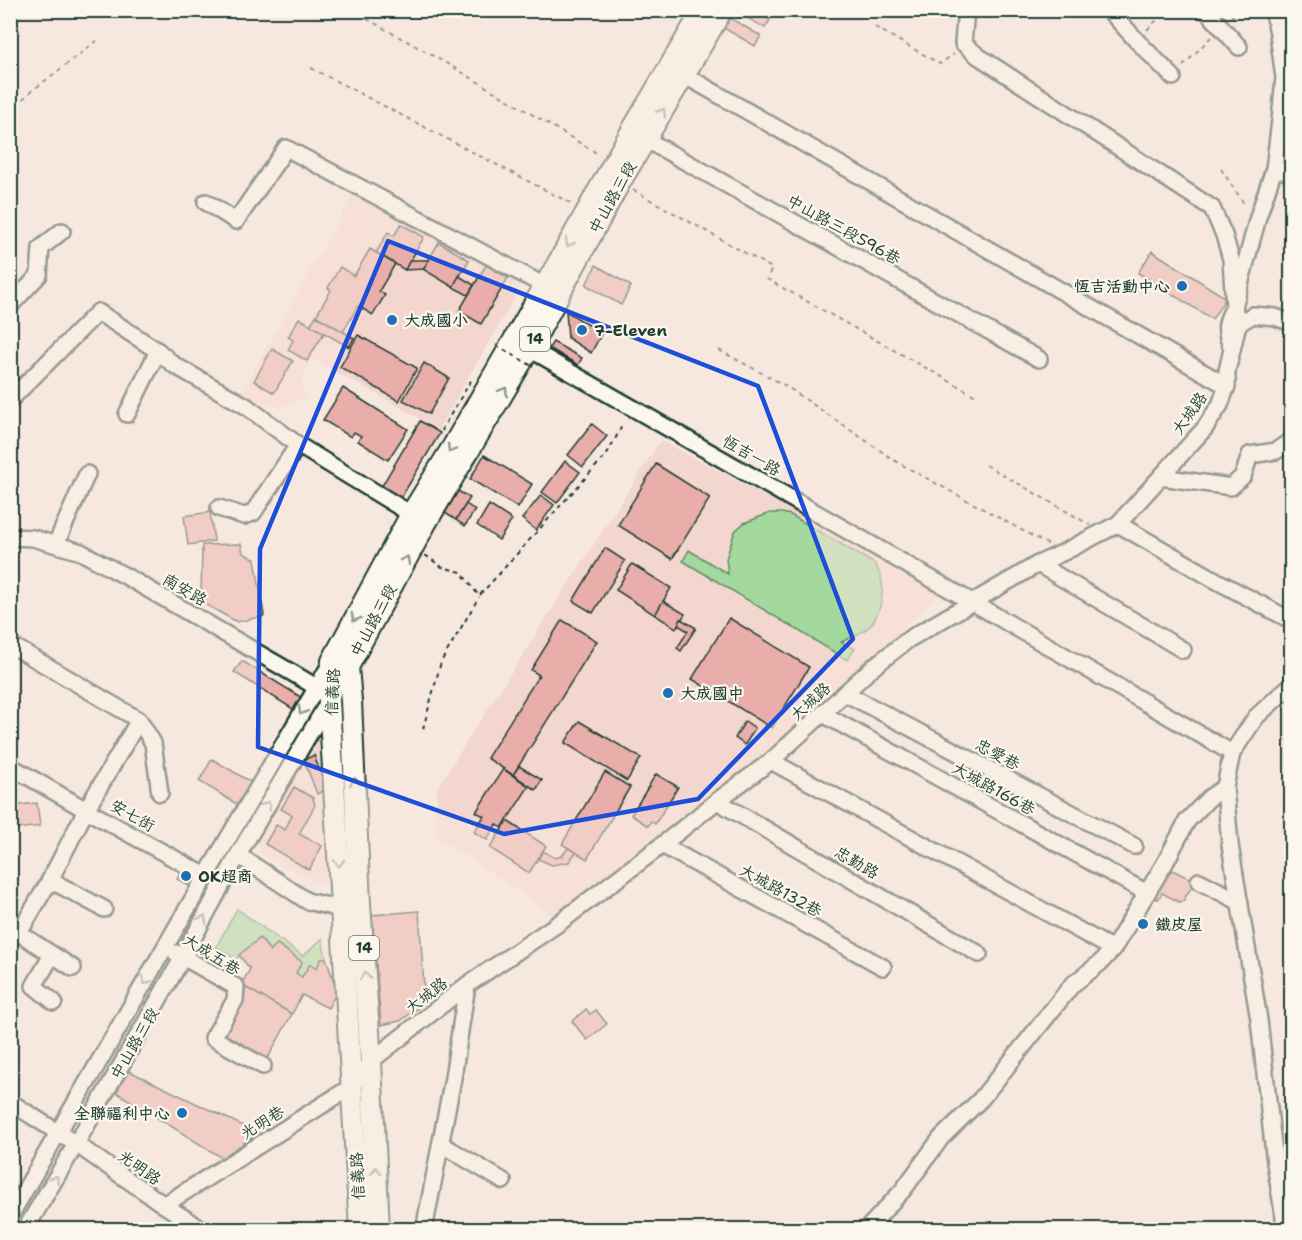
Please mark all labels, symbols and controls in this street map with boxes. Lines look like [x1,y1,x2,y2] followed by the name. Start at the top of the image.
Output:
[654,108,666,118] one-way arrow
[584,157,641,237] street label: 中山路三段
[783,189,904,269] street label: 中山路三段596巷
[565,237,576,248] one-way arrow
[1074,276,1170,297] place label: 恆吉活動中心
[1175,279,1189,293] marker: 恆吉活動中心
[404,310,468,331] place label: 大成國小
[385,313,399,327] marker: 大成國小
[594,320,667,341] place label: 7-Eleven
[575,323,589,337] marker: 7-Eleven
[520,327,550,351] road number: 14
[496,387,508,397] one-way arrow
[1167,388,1212,439] street label: 大城路
[719,430,785,481] street label: 恆吉一路
[446,443,458,453] one-way arrow
[399,556,410,566] one-way arrow
[159,568,211,611] street label: 南安路
[345,580,401,660] street label: 中山路三段
[351,612,362,623] one-way arrow
[321,668,344,717] street label: 信義路
[786,677,835,725] street label: 大城路
[680,683,744,704] place label: 大成國中
[661,686,675,700] marker: 大成國中
[298,705,310,715] one-way arrow
[972,734,1024,775] street label: 忠愛巷
[948,757,1039,820] street label: 大城路166巷
[348,777,361,786] one-way arrow
[107,795,159,836] street label: 安七街
[260,801,272,811] one-way arrow
[831,841,883,884] street label: 忠勤路
[332,858,345,867] one-way arrow
[736,859,826,922] street label: 大城路132巷
[198,866,253,887] place label: OK超商
[179,869,193,883] marker: OK超商
[196,914,207,925] one-way arrow
[1155,914,1203,935] place label: 鐵皮屋
[1136,917,1150,931] marker: 鐵皮屋
[179,929,244,980] street label: 大成五巷
[349,936,379,960] road number: 14
[359,972,372,981] one-way arrow
[401,972,452,1018] street label: 大城路
[142,975,153,985] one-way arrow
[105,1003,164,1083] street label: 中山路三段
[236,1101,288,1144] street label: 光明巷
[74,1103,170,1124] place label: 全聯福利中心
[175,1106,189,1120] marker: 全聯福利中心
[114,1145,165,1190] street label: 光明路
[346,1151,369,1200] street label: 信義路
[370,1167,383,1176] one-way arrow
[47,1175,59,1185] one-way arrow

